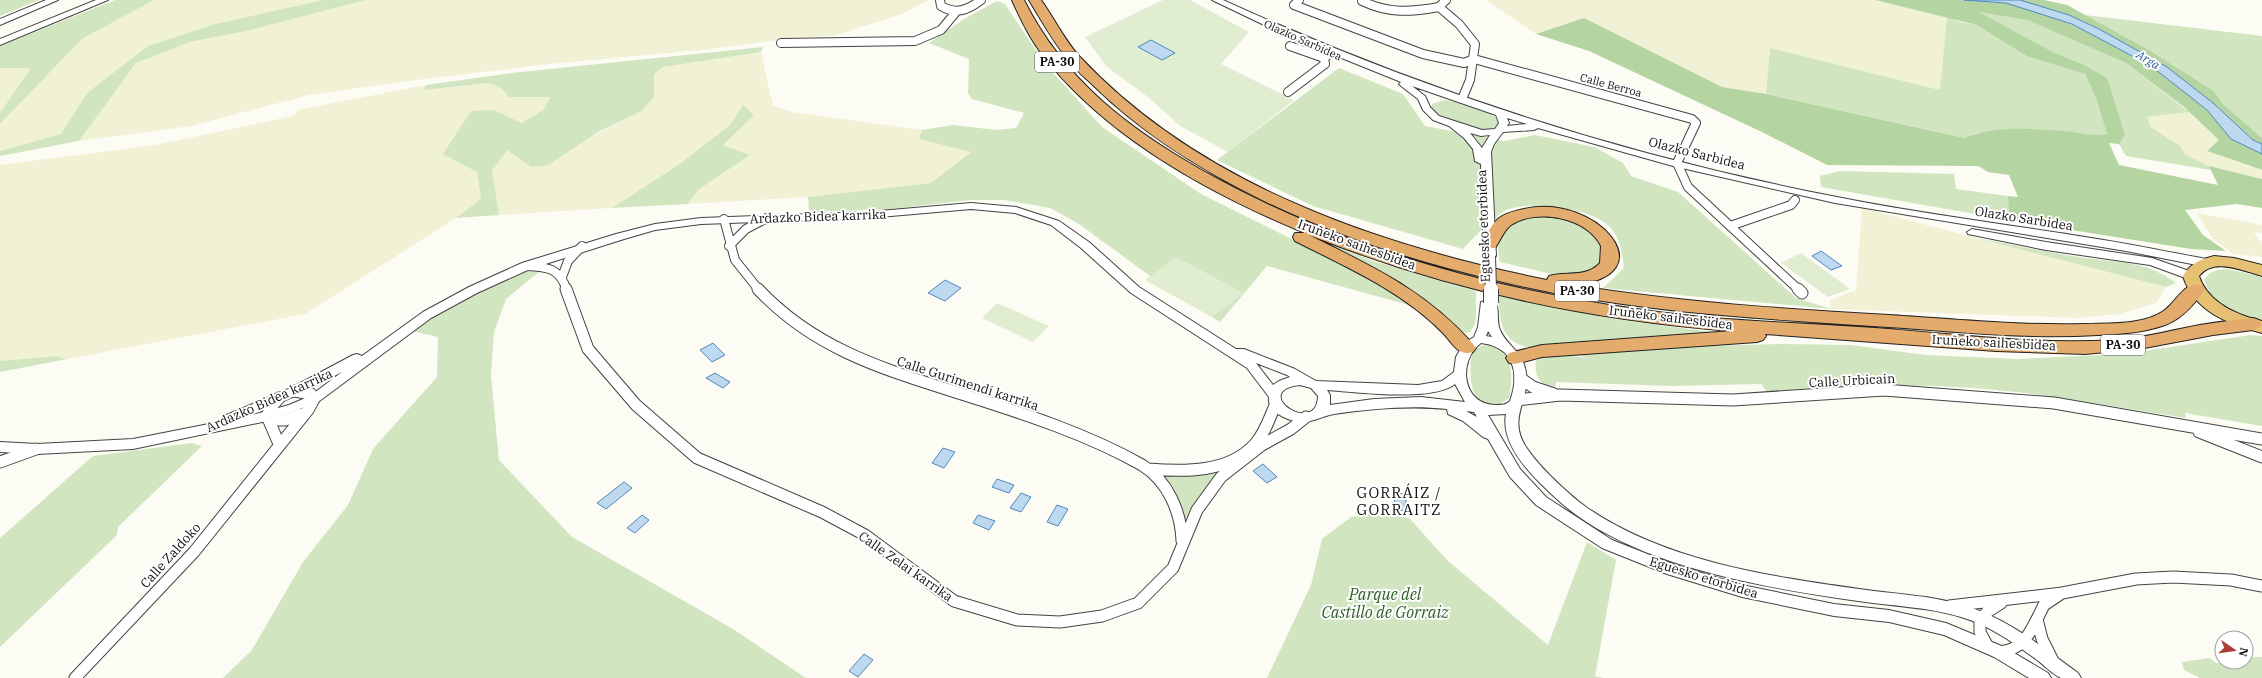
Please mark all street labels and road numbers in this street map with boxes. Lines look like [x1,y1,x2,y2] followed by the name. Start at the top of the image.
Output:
[1262,17,1344,63] street label: Olazko Sarbidea
[1035,52,1079,72] road number: PA-30
[1579,70,1643,100] street label: Calle Berroa
[1647,133,1747,174] street label: Olazko Sarbidea
[1473,169,1494,283] street label: Eguesko etorbidea
[1974,202,2074,235] street label: Olazko Sarbidea
[749,206,887,227] street label: Ardazko Bidea karrika
[1295,215,1418,274] street label: Iruñeko saihesbidea
[1555,281,1599,301] road number: PA-30
[1608,301,1734,334] street label: Iruñeko saihesbidea
[1931,331,2057,354] street label: Iruñeko saihesbidea
[2101,335,2145,355] road number: PA-30
[895,353,1041,414] street label: Calle Gurimendi karrika
[203,365,335,436] street label: Ardazko Bidea karrika
[1808,370,1896,391] street label: Calle Urbicain
[136,519,204,592] street label: Calle Zaldoko
[855,527,956,605] street label: Calle Zelai karrika
[1647,553,1760,602] street label: Eguesko etorbidea

